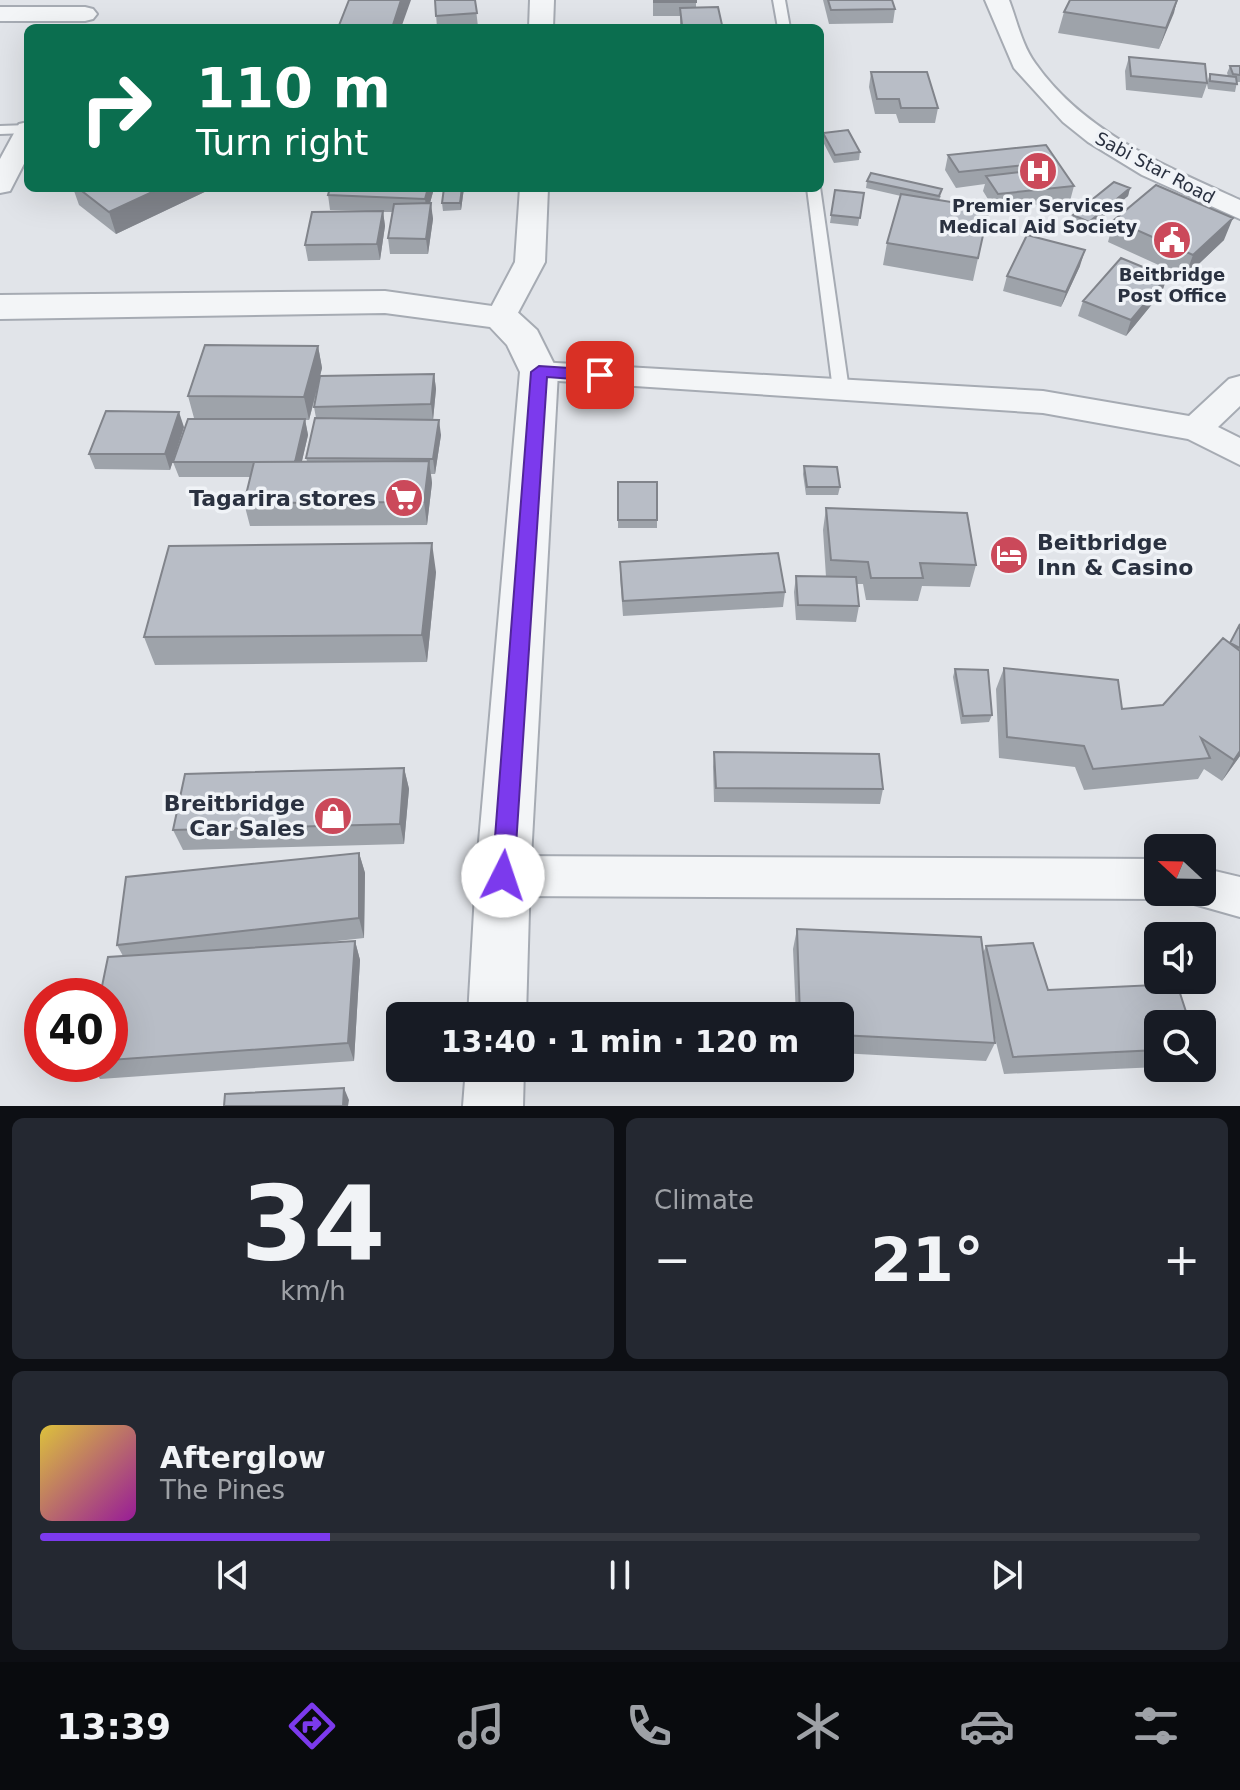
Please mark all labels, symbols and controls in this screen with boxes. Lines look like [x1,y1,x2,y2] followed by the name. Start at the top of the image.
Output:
[196,55,391,120] text: 110 m
[64,56,168,160] icon: right
[196,122,368,163] text: Turn right
[1092,127,1219,208] street label: Sabi Star Road
[1017,150,1059,192] hospital icon: Premier Services Medical Aid Society
[939,195,1137,237] place label: Premier Services Medical Aid Society
[1151,219,1193,261] public building icon: Beitbridge Post Office
[1117,264,1227,306] place label: Beitbridge Post Office
[566,341,634,409] pin
[578,353,622,397] icon: arrive
[383,477,425,519] supermarket icon: Tagarira stores
[189,486,376,511] place label: Tagarira stores
[1037,530,1193,580] place label: Beitbridge Inn & Casino
[988,534,1030,576] hotel icon: Beitbridge Inn & Casino
[164,791,305,841] place label: Breitbridge Car Sales
[312,795,354,837] shop icon: Breitbridge Car Sales
[461,834,545,918] position arrow
[1144,834,1216,906] north arrow
[1144,834,1216,1082] map controls
[1144,922,1216,994] button: sound
[24,978,128,1082] speed limit sign: 40
[1144,1010,1216,1082] button: search
[441,1024,799,1059] text: 13:40 · 1 min · 120 m
[241,1163,385,1285] text: 34
[654,1185,754,1215] text: Climate
[870,1225,984,1295] text: 21°
[654,1234,691,1285] text: −
[1163,1234,1200,1285] text: +
[280,1276,346,1306] text: km/h
[160,1440,326,1475] text: Afterglow
[160,1475,285,1505] text: The Pines
[211,1553,255,1597] icon: previous
[598,1553,642,1597] icon: pause
[985,1553,1029,1597] icon: next
[284,1698,340,1754] icon: directions
[453,1698,509,1754] icon: music
[621,1698,677,1754] icon: phone
[790,1698,846,1754] icon: climate
[959,1698,1015,1754] icon: car
[1128,1698,1184,1754] icon: filters
[56,1706,171,1747] text: 13:39

